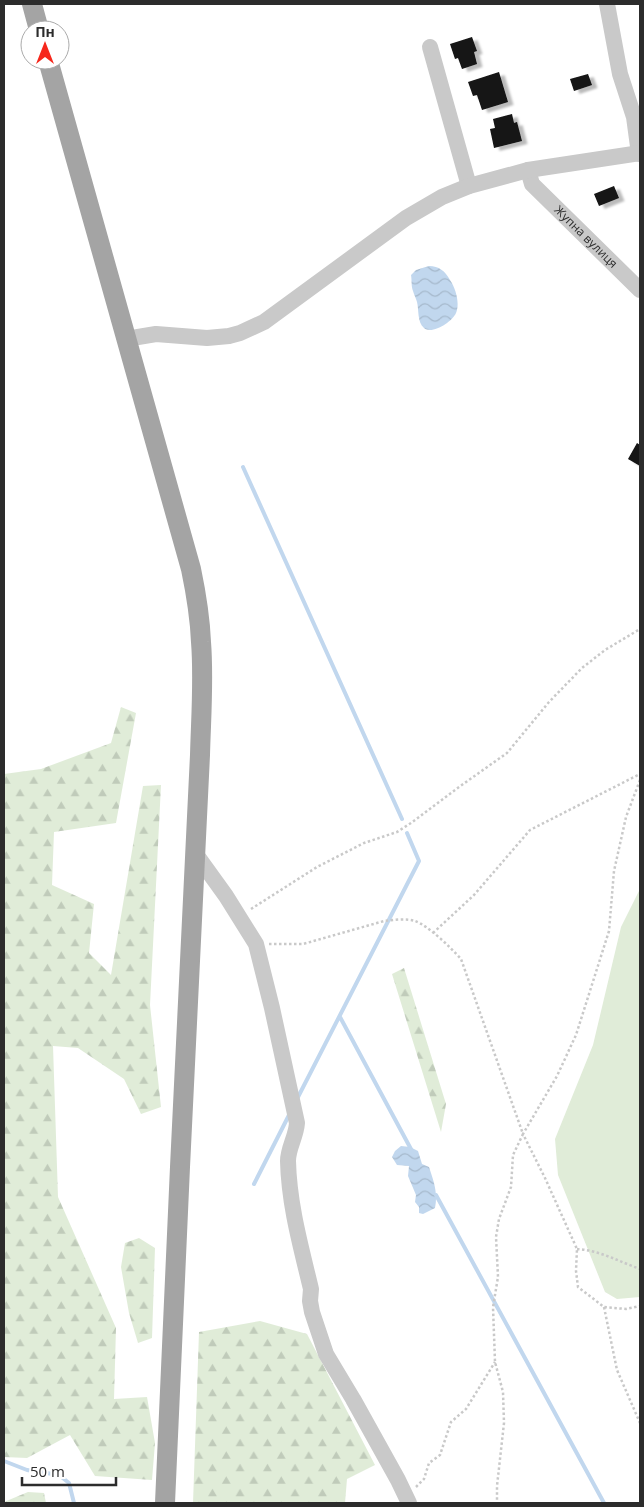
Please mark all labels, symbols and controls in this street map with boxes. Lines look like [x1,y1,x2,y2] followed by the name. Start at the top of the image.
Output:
[20,20,70,70] north arrow
[35,22,55,41] text: Пн
[551,202,622,271] street label: Жупна вулиця
[22,1454,116,1486] scale bar
[30,1461,65,1481] text: 50 m

